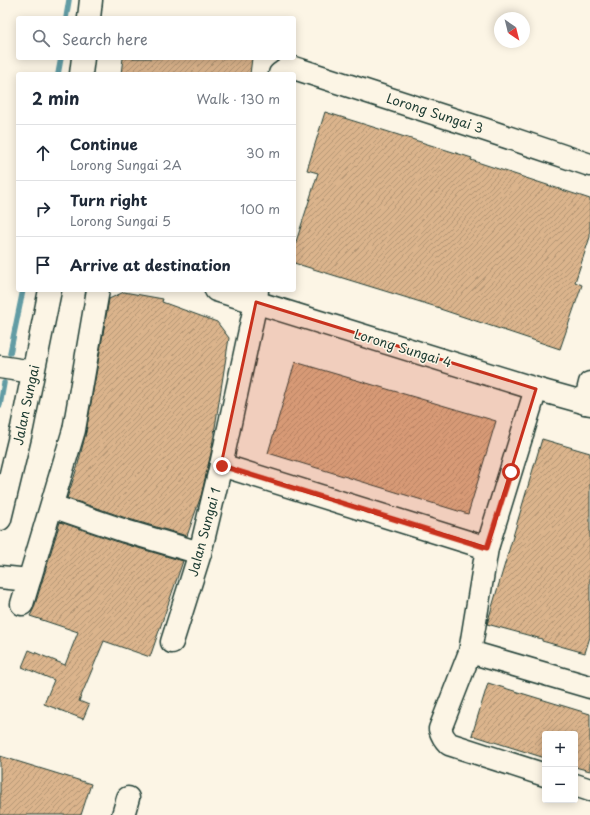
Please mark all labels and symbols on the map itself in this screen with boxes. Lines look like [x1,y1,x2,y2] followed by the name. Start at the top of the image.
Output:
[494,12,530,48] north arrow
[384,88,486,137] street label: Lorong Sungai 3
[352,324,454,371] street label: Lorong Sungai 4
[8,363,43,447] street label: Jalan Sungai
[213,457,231,475] route end
[502,463,520,481] route start
[182,485,225,579] street label: Jalan Sungai 1

